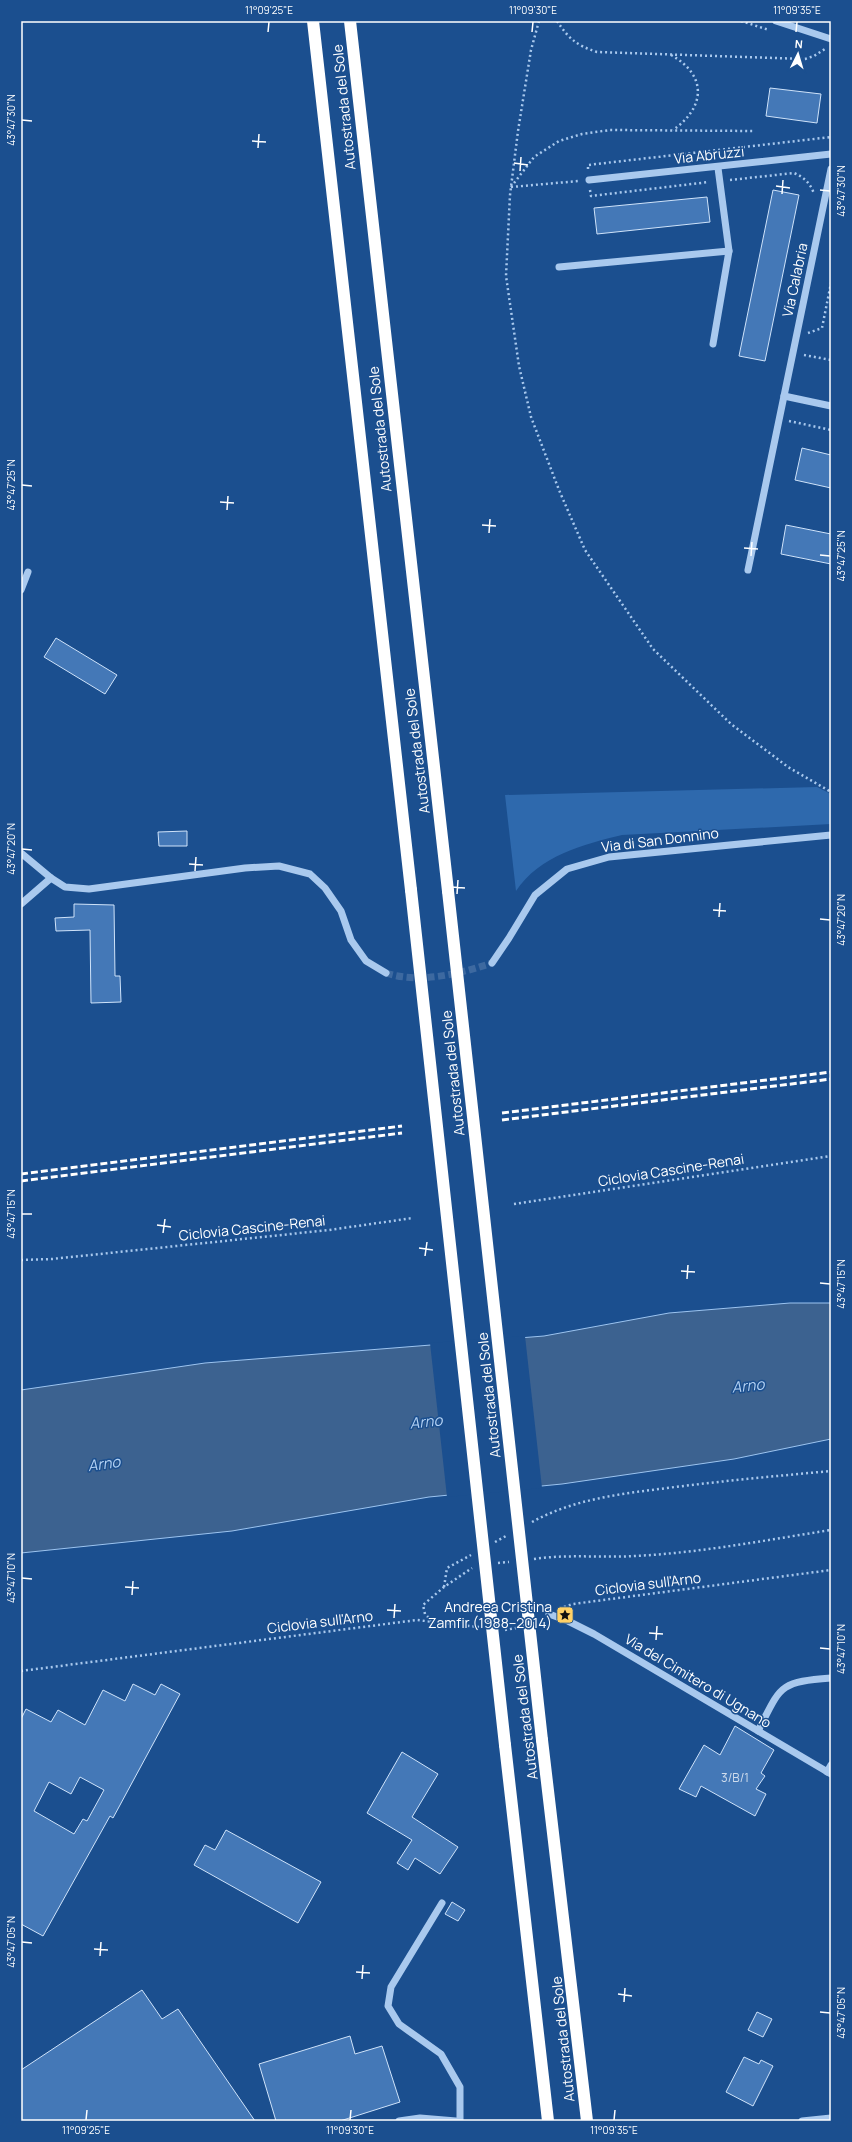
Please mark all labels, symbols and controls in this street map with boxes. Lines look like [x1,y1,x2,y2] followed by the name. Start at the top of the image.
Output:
[245,3,293,17] text: 11°09'25"E
[509,3,557,17] text: 11°09'30"E
[773,3,821,17] text: 11°09'35"E
[778,34,818,74] north arrow
[794,36,804,51] text: N
[327,43,360,171] street label: Autostrada del Sole
[4,94,18,146] text: 43°47'30"N
[673,141,745,168] street label: Via Abruzzi
[834,165,848,217] text: 43°47'30"N
[777,241,812,319] street label: Via Calabria
[363,365,396,493] street label: Autostrada del Sole
[4,459,18,511] text: 43°47'25"N
[834,530,848,582] text: 43°47'25"N
[399,687,434,815] street label: Autostrada del Sole
[4,823,18,875] text: 43°47'20"N
[600,823,720,856] street label: Via di San Donnino
[834,894,848,946] text: 43°47'20"N
[436,1009,469,1137] street label: Autostrada del Sole
[597,1149,745,1190] street label: Ciclovia Cascine-Renai
[4,1189,18,1239] text: 43°47'15"N
[178,1210,326,1245] street label: Ciclovia Cascine-Renai
[834,1259,848,1309] text: 43°47'15"N
[472,1331,505,1459] street label: Autostrada del Sole
[731,1373,766,1398] water label: Arno
[409,1409,444,1434] water label: Arno
[86,1451,123,1476] water label: Arno
[4,1553,18,1603] text: 43°47'10"N
[594,1568,702,1599] street label: Ciclovia sull'Arno
[428,1597,552,1632] place label: Andreea Cristina Zamfir (1988–2014)
[555,1605,575,1625] place icon: Andreea Cristina Zamfir (1988–2014)
[266,1606,374,1637] street label: Ciclovia sull'Arno
[834,1624,848,1674] text: 43°47'10"N
[622,1629,775,1732] street label: Via del Cimitero di Ugnano
[507,1653,542,1781] street label: Autostrada del Sole
[721,1769,749,1786] house number: 3/B/1
[4,1916,18,1968] text: 43°47'05"N
[546,1975,579,2103] street label: Autostrada del Sole
[834,1987,848,2039] text: 43°47'05"N
[62,2123,110,2137] text: 11°09'25"E
[326,2123,374,2137] text: 11°09'30"E
[590,2123,638,2137] text: 11°09'35"E

